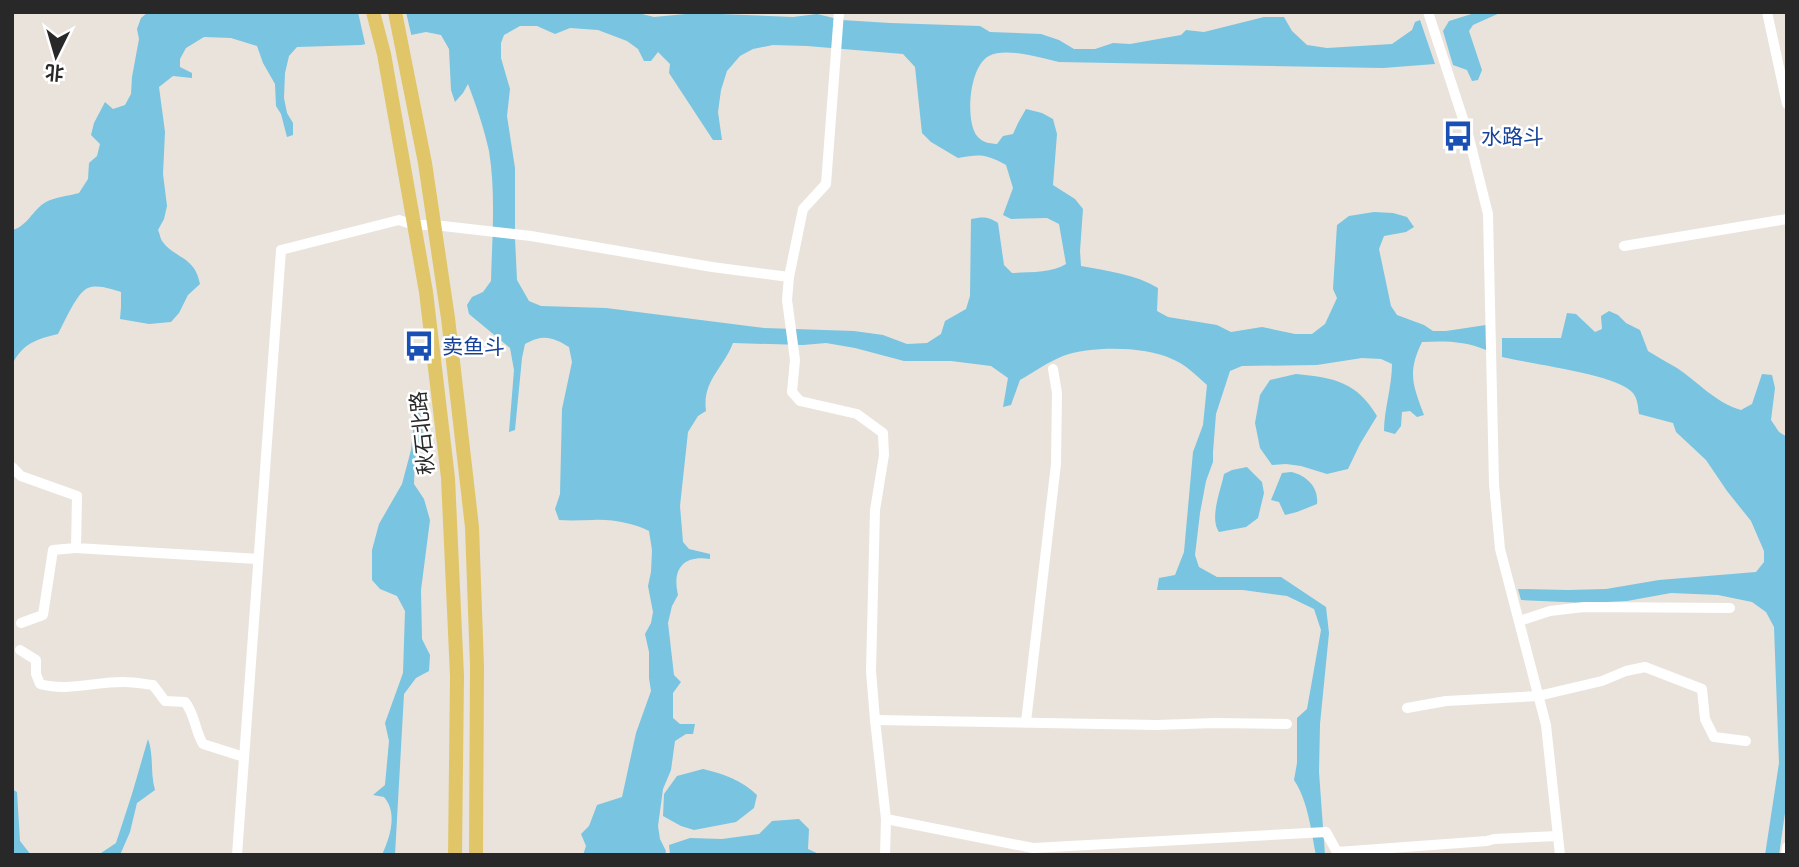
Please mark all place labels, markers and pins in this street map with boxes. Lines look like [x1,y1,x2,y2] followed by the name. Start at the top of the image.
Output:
[1441,119,1475,153] bus stop icon: 水路斗
[1481,124,1544,149] place label: 水路斗
[402,329,436,363] bus stop icon: 卖鱼斗
[442,334,505,359] place label: 卖鱼斗

